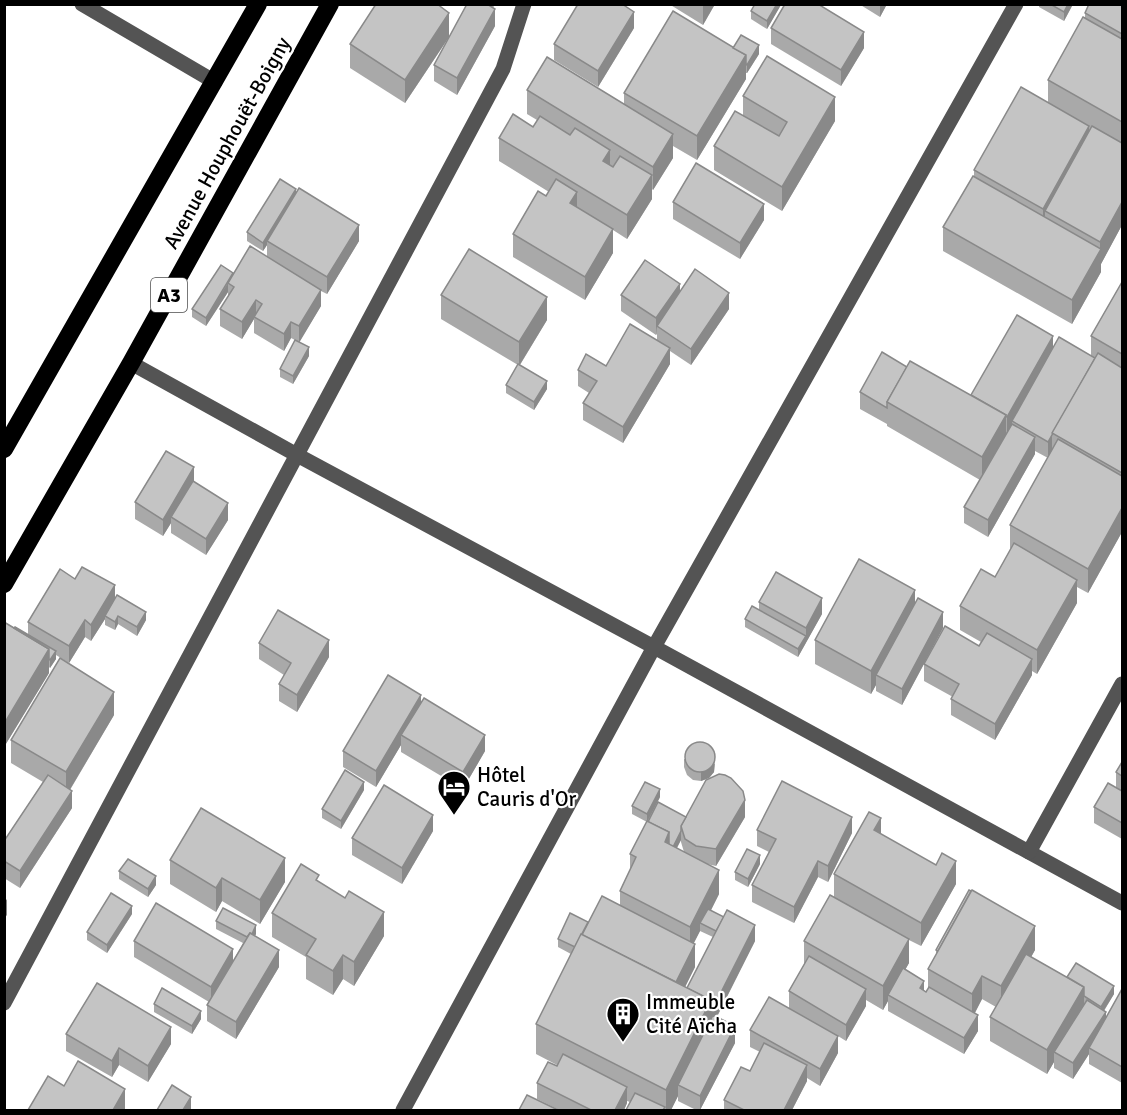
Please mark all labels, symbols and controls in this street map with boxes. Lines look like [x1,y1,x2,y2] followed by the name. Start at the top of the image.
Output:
[158,32,296,254] street label: Avenue Houphouët-Boigny
[151,278,187,312] road number: A3
[477,762,577,812] place label: Hôtel Cauris d'Or
[436,769,472,816] hotel icon: Hôtel Cauris d'Or
[646,989,737,1039] place label: Immeuble Cité Aïcha
[605,996,641,1043] building icon: Immeuble Cité Aïcha

